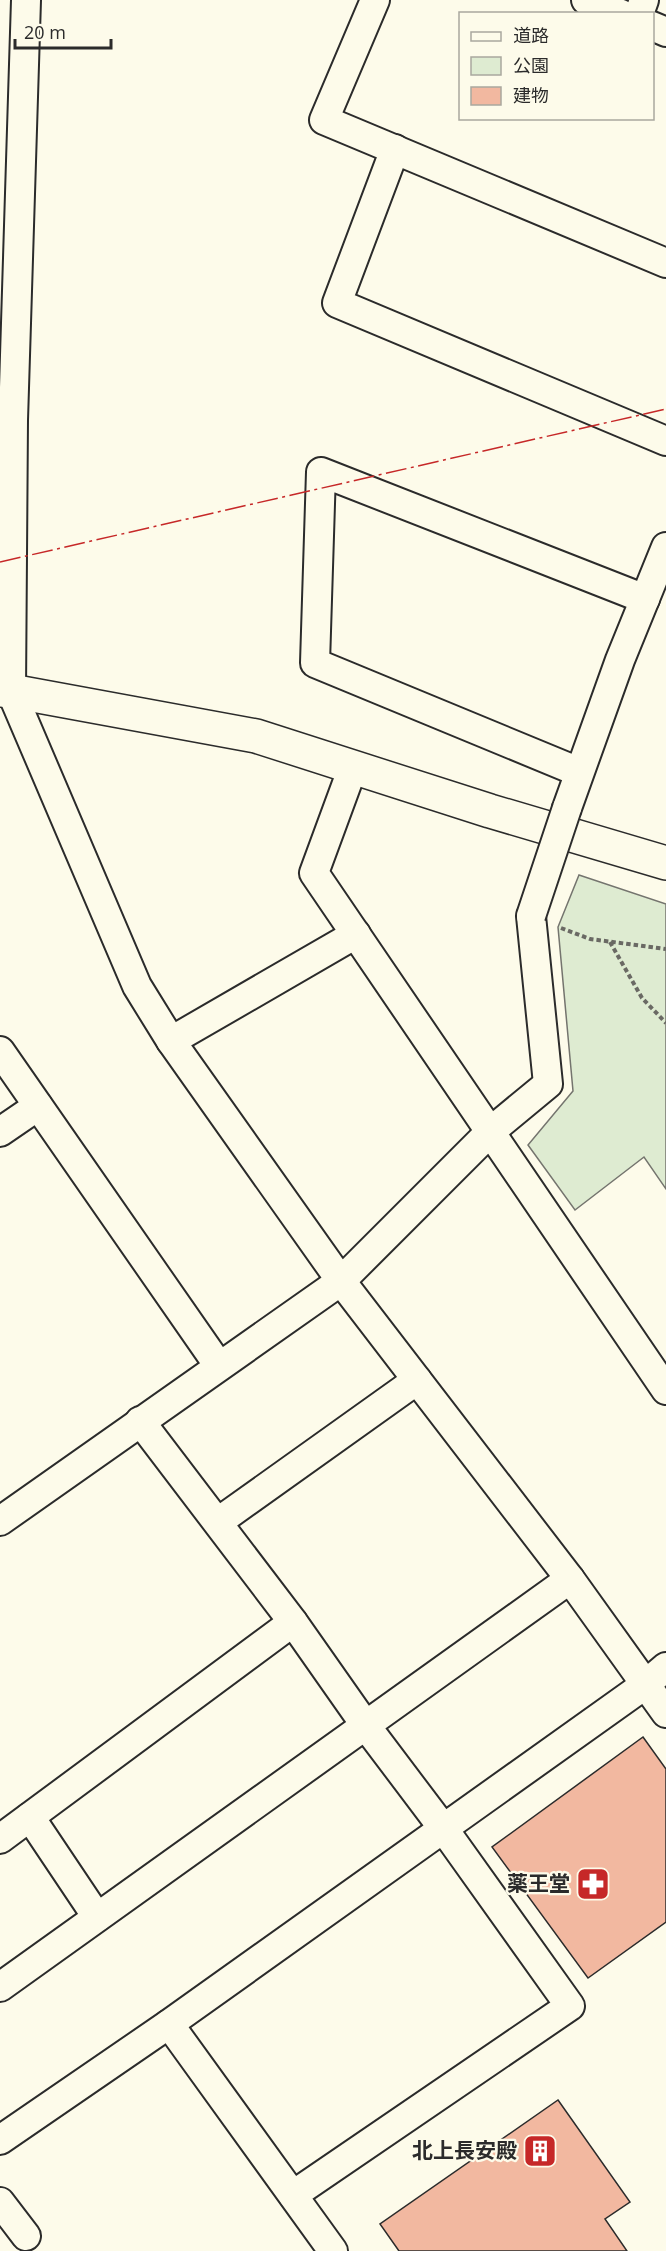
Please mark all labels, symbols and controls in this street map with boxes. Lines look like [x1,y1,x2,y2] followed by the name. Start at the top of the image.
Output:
[15,12,111,50] scale bar
[459,12,654,120] legend
[24,20,66,44] text: 20 m
[513,23,549,47] text: 道路
[513,53,549,77] text: 公園
[513,83,549,107] text: 建物
[575,1866,611,1902] pharmacy icon: 薬王堂
[507,1869,570,1897] place label: 薬王堂
[522,2133,558,2169] building icon: 北上長安殿
[412,2136,517,2164] place label: 北上長安殿

